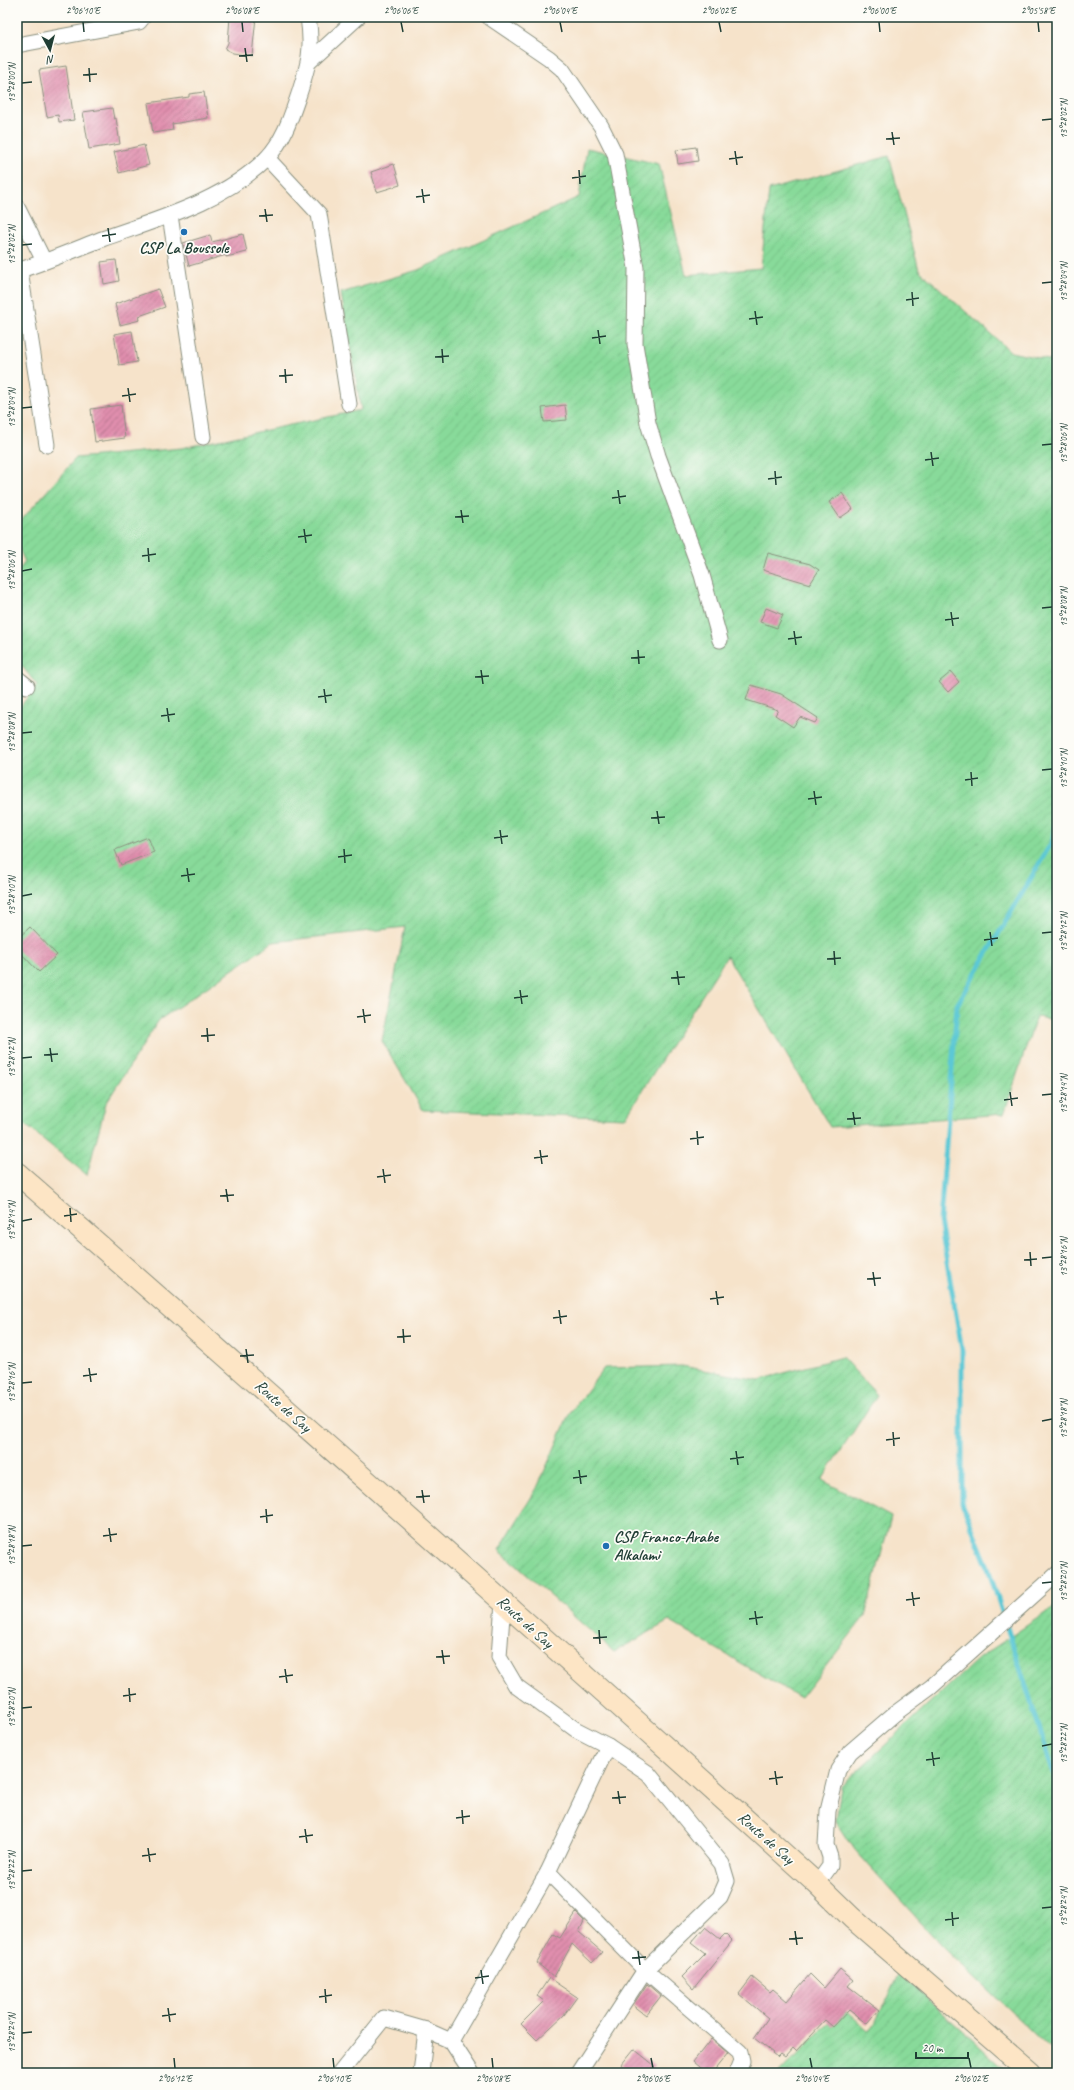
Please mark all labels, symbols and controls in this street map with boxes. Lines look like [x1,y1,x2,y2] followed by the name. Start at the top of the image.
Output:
[66,4,102,17] text: 2°06'10"E
[225,4,261,17] text: 2°06'08"E
[384,4,420,17] text: 2°06'06"E
[543,4,579,17] text: 2°06'04"E
[702,4,738,17] text: 2°06'02"E
[862,4,898,17] text: 2°06'00"E
[1021,4,1057,17] text: 2°05'58"E
[30,30,70,70] north arrow
[45,53,55,68] text: N
[5,61,18,103] text: 13°28'00"N
[1057,97,1070,139] text: 13°28'02"N
[5,223,18,265] text: 13°28'02"N
[179,227,189,237] marker: CSP La Boussole
[139,238,230,258] place label: CSP La Boussole
[1057,260,1070,302] text: 13°28'04"N
[5,386,18,428] text: 13°28'04"N
[1057,422,1070,464] text: 13°28'06"N
[5,549,18,591] text: 13°28'06"N
[1057,585,1070,627] text: 13°28'08"N
[5,711,18,753] text: 13°28'08"N
[1057,747,1070,789] text: 13°28'10"N
[5,874,18,916] text: 13°28'10"N
[1057,910,1070,952] text: 13°28'12"N
[5,1036,18,1078] text: 13°28'12"N
[1057,1072,1070,1114] text: 13°28'14"N
[5,1199,18,1241] text: 13°28'14"N
[1057,1235,1070,1277] text: 13°28'16"N
[5,1361,18,1403] text: 13°28'16"N
[251,1375,317,1438] street label: Route de Say
[1057,1397,1070,1439] text: 13°28'18"N
[5,1524,18,1566] text: 13°28'18"N
[614,1527,720,1565] place label: CSP Franco-Arabe Alkalami
[601,1541,611,1551] marker: CSP Franco-Arabe Alkalami
[1057,1560,1070,1602] text: 13°28'20"N
[493,1591,559,1654] street label: Route de Say
[5,1686,18,1728] text: 13°28'20"N
[1057,1722,1070,1764] text: 13°28'22"N
[734,1807,800,1870] street label: Route de Say
[5,1849,18,1891] text: 13°28'22"N
[1057,1885,1070,1927] text: 13°28'24"N
[5,2011,18,2053] text: 13°28'24"N
[916,2034,968,2060] scale bar
[922,2040,944,2056] text: 20 m
[158,2072,194,2085] text: 2°06'12"E
[317,2072,353,2085] text: 2°06'10"E
[476,2072,512,2085] text: 2°06'08"E
[636,2072,672,2085] text: 2°06'06"E
[795,2072,831,2085] text: 2°06'04"E
[954,2072,990,2085] text: 2°06'02"E

